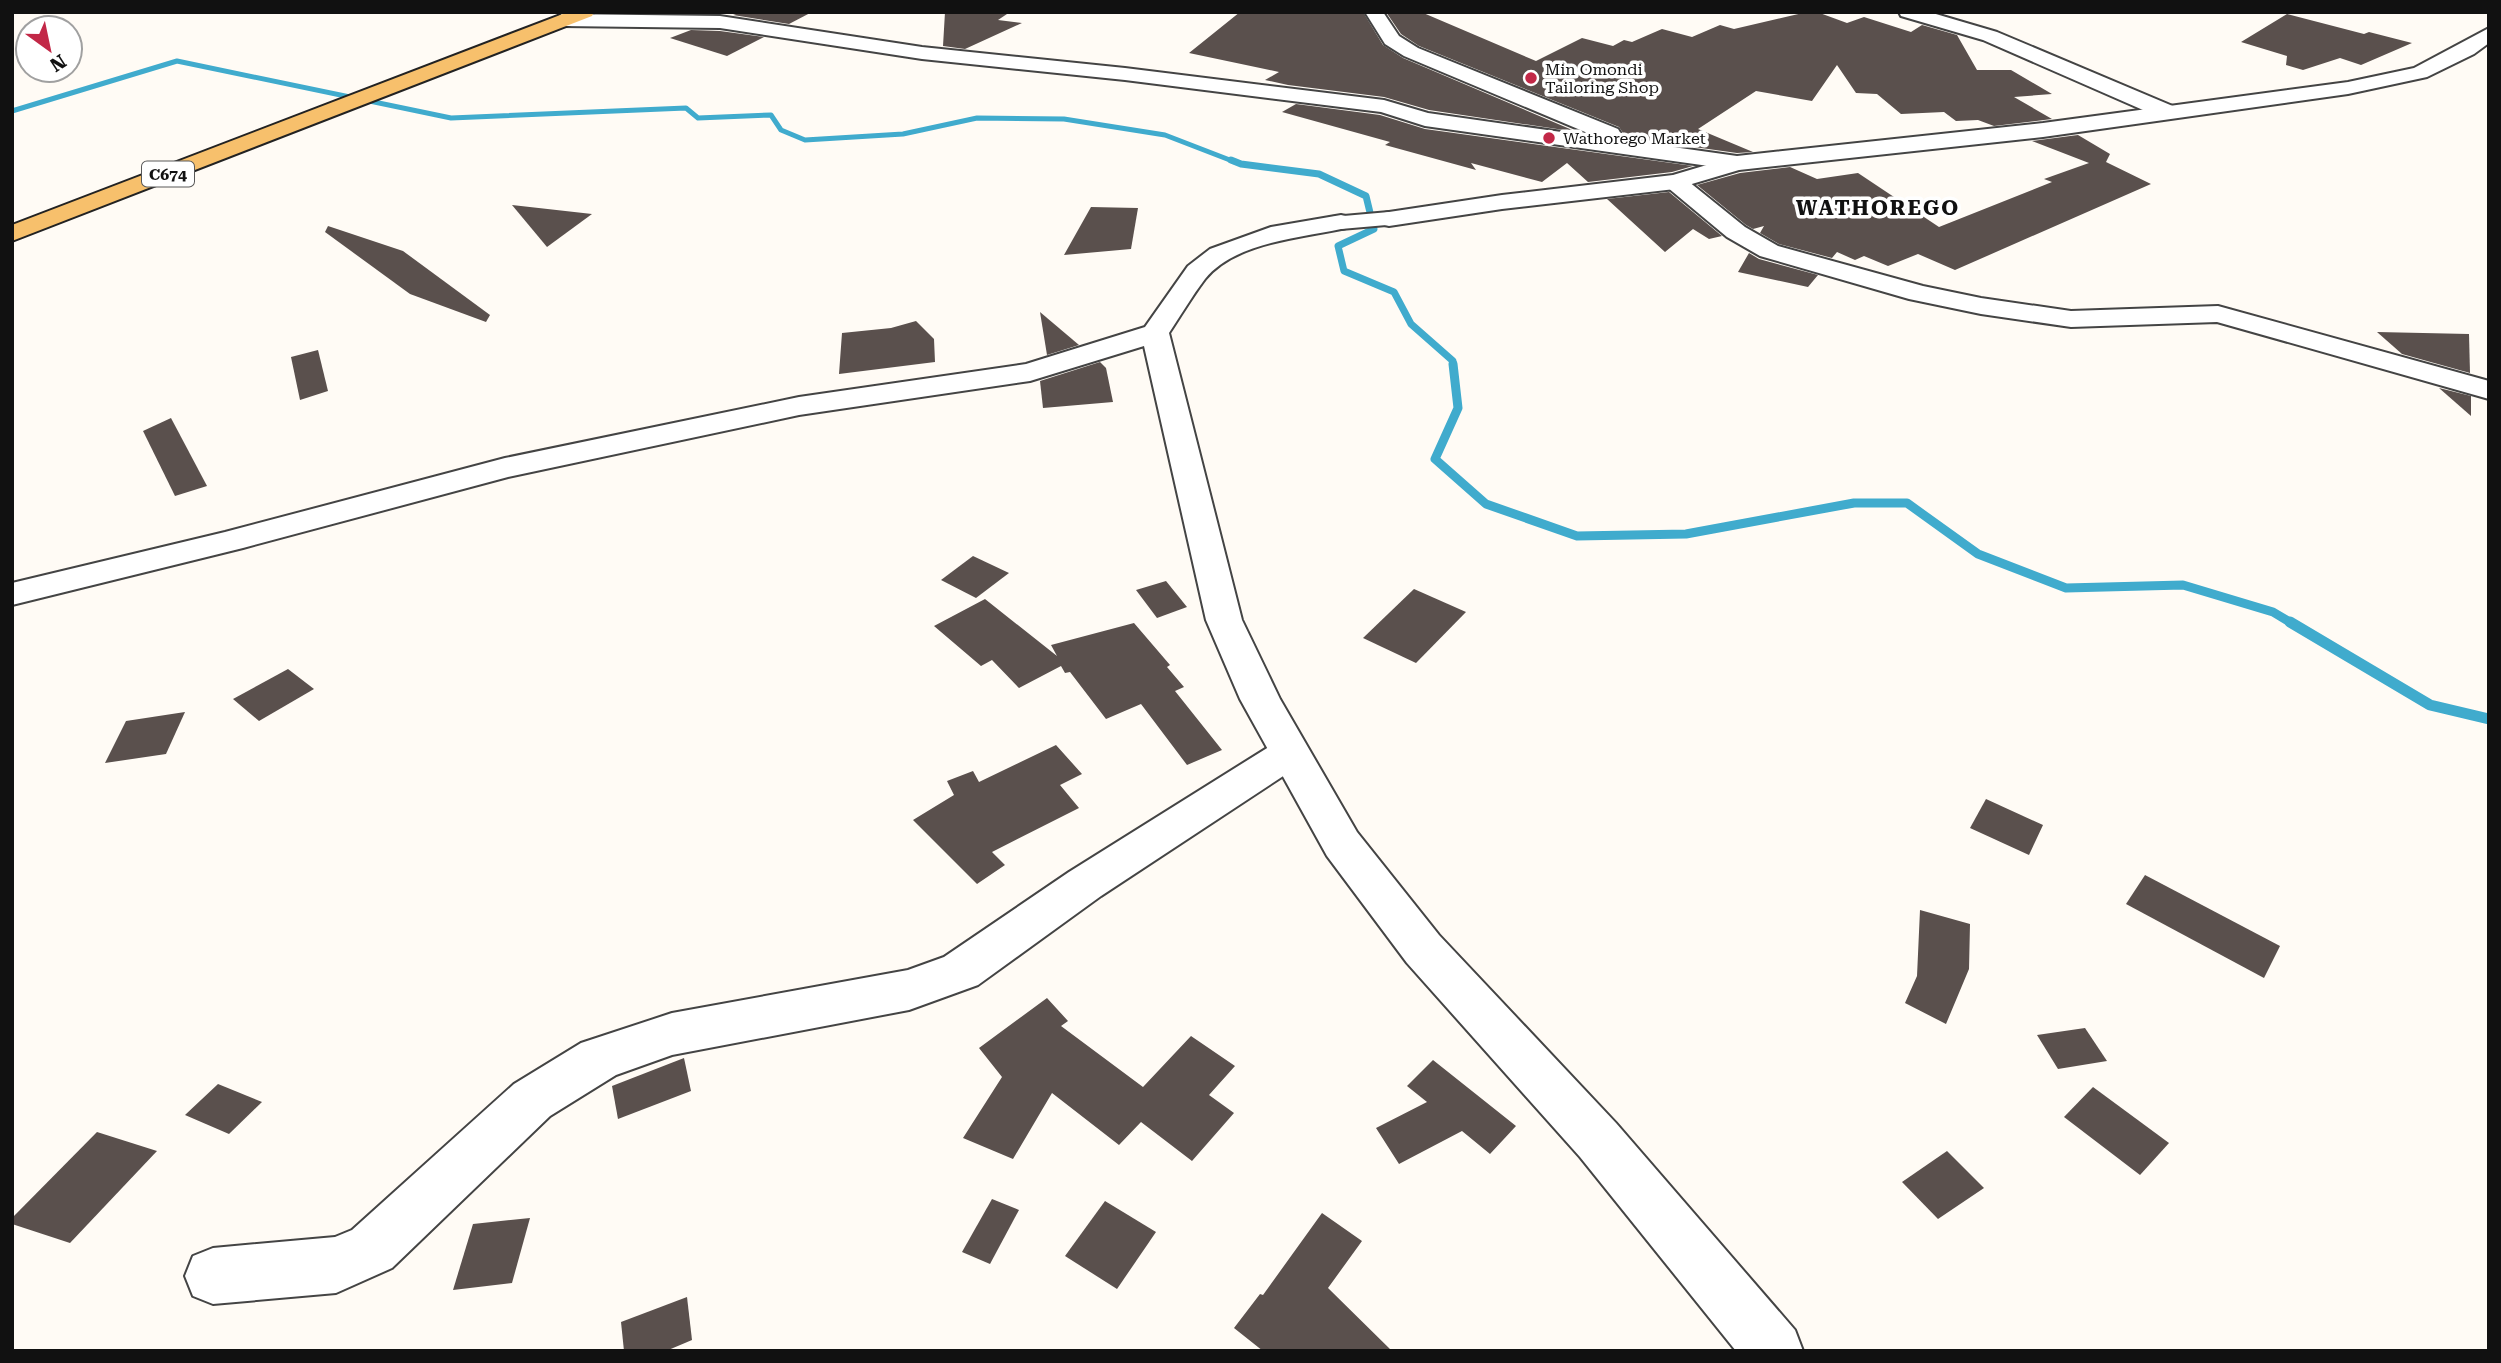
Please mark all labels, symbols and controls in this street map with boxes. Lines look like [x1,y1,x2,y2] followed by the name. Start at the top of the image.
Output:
[14,14,84,84] north arrow
[45,49,70,77] text: N
[1545,60,1659,97] place label: Min Omondi Tailoring Shop
[1523,70,1539,86] marker: Min Omondi Tailoring Shop
[1563,129,1706,148] place label: Wathorego Market
[1541,130,1557,146] marker: Wathorego Market
[142,162,194,186] road number: C674
[1796,196,1960,220] district label: WATHOREGO

